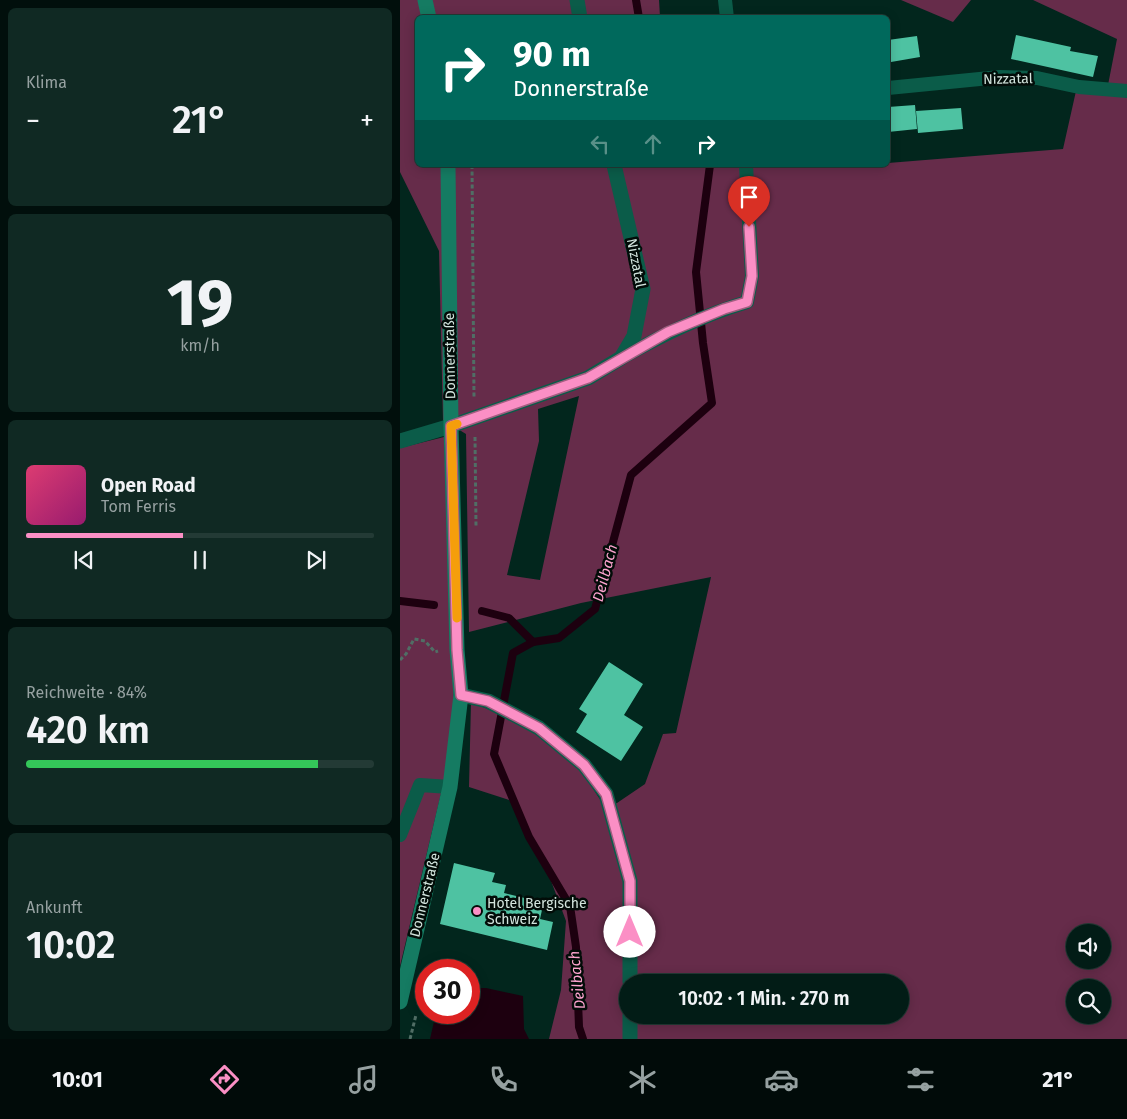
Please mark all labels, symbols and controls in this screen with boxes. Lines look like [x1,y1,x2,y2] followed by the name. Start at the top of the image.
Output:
[513,33,591,75] text: 90 m
[430,35,495,100] icon: right
[983,70,1033,88] street label: Nizzatal
[26,73,67,92] text: Klima
[513,75,649,102] text: Donnerstraße
[172,97,228,143] text: 21°
[26,104,40,137] text: −
[360,104,374,137] text: +
[586,130,614,158] icon: left
[639,130,667,158] icon: ahead
[692,130,720,158] icon: right
[728,176,770,227] pin
[735,183,763,211] icon: arrive
[623,237,649,289] street label: Nizzatal
[167,264,233,342] text: 19
[441,313,459,399] street label: Donnerstraße
[180,336,220,355] text: km/h
[101,474,196,497] text: Open Road
[101,497,176,516] text: Tom Ferris
[589,542,621,604] water label: Deilbach
[70,546,98,574] icon: previous
[186,546,214,574] icon: pause
[302,546,330,574] icon: next
[26,683,147,702] text: Reichweite · 84%
[26,707,150,753] text: 420 km
[406,851,444,939] street label: Donnerstraße
[487,895,587,928] place label: Hotel Bergische Schweiz
[26,898,82,917] text: Ankunft
[471,905,483,917] marker: Hotel Bergische Schweiz
[603,905,655,957] position arrow
[26,922,116,968] text: 10:02
[1066,924,1111,1024] map controls
[1066,924,1111,969] button: sound
[565,950,589,1010] water label: Deilbach
[415,959,480,1024] speed limit sign: 30
[1066,979,1111,1024] button: search
[678,987,850,1010] text: 10:02 · 1 Min. · 270 m
[207,1062,242,1097] icon: directions
[346,1062,381,1097] icon: music
[486,1062,521,1097] icon: phone
[625,1062,660,1097] icon: climate
[764,1062,799,1097] icon: car
[903,1062,938,1097] icon: filters
[52,1066,103,1093] text: 10:01
[1042,1066,1075,1093] text: 21°

